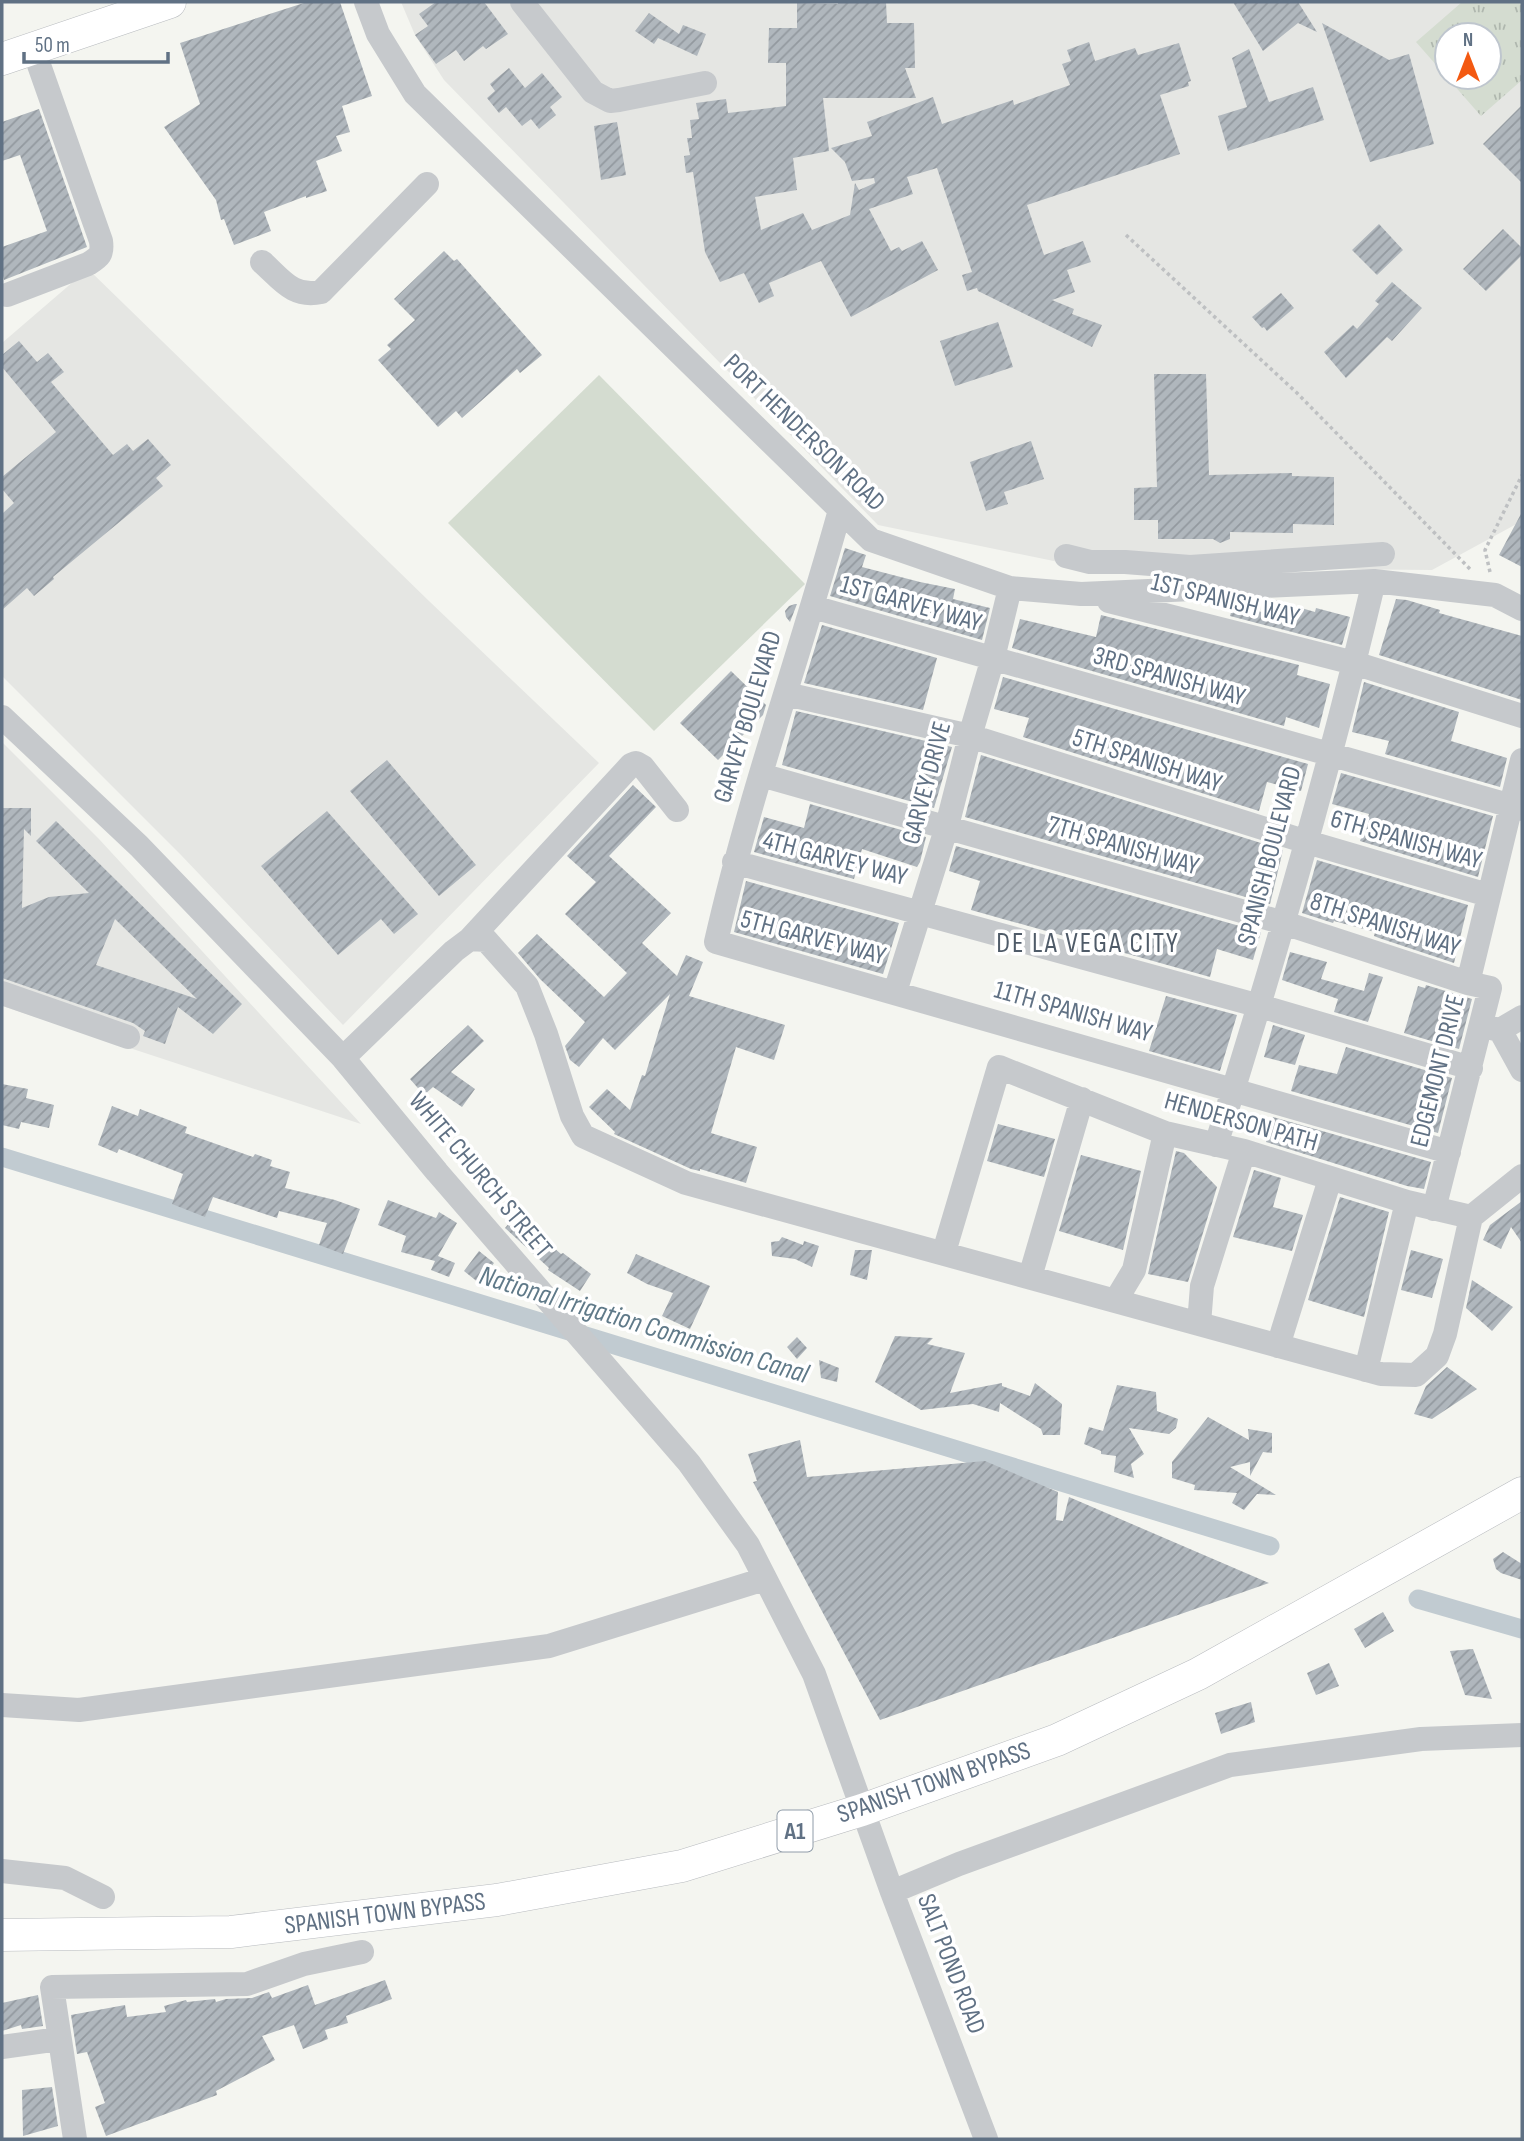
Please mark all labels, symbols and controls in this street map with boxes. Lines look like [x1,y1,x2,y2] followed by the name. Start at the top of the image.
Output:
[24,21,168,65] scale bar
[1433,21,1503,91] north arrow
[1463,29,1473,52] text: N
[35,33,70,58] text: 50 m
[717,348,891,518] street label: PORT HENDERSON ROAD
[1148,567,1302,633] street label: 1ST SPANISH WAY
[837,569,985,639] street label: 1ST GARVEY WAY
[707,627,789,807] street label: GARVEY BOULEVARD
[1089,641,1249,714] street label: 3RD SPANISH WAY
[896,718,958,848] street label: GARVEY DRIVE
[1068,722,1226,800] street label: 5TH SPANISH WAY
[1231,763,1309,949] street label: SPANISH BOULEVARD
[1327,804,1485,876] street label: 6TH SPANISH WAY
[1044,810,1202,882] street label: 7TH SPANISH WAY
[759,825,911,893] street label: 4TH GARVEY WAY
[1306,886,1464,964] street label: 8TH SPANISH WAY
[737,904,889,972] street label: 5TH GARVEY WAY
[996,927,1180,960] district label: DE LA VEGA CITY
[990,975,1156,1049] street label: 11TH SPANISH WAY
[1404,992,1472,1150] street label: EDGEMONT DRIVE
[1161,1085,1321,1159] street label: HENDERSON PATH
[402,1086,558,1264] street label: WHITE CHURCH STREET
[475,1259,813,1391] water label: National Irrigation Commission Canal
[833,1735,1035,1831] street label: SPANISH TOWN BYPASS
[778,1810,812,1852] road number: A1
[283,1886,487,1942] street label: SPANISH TOWN BYPASS
[910,1890,992,2038] street label: SALT POND ROAD

